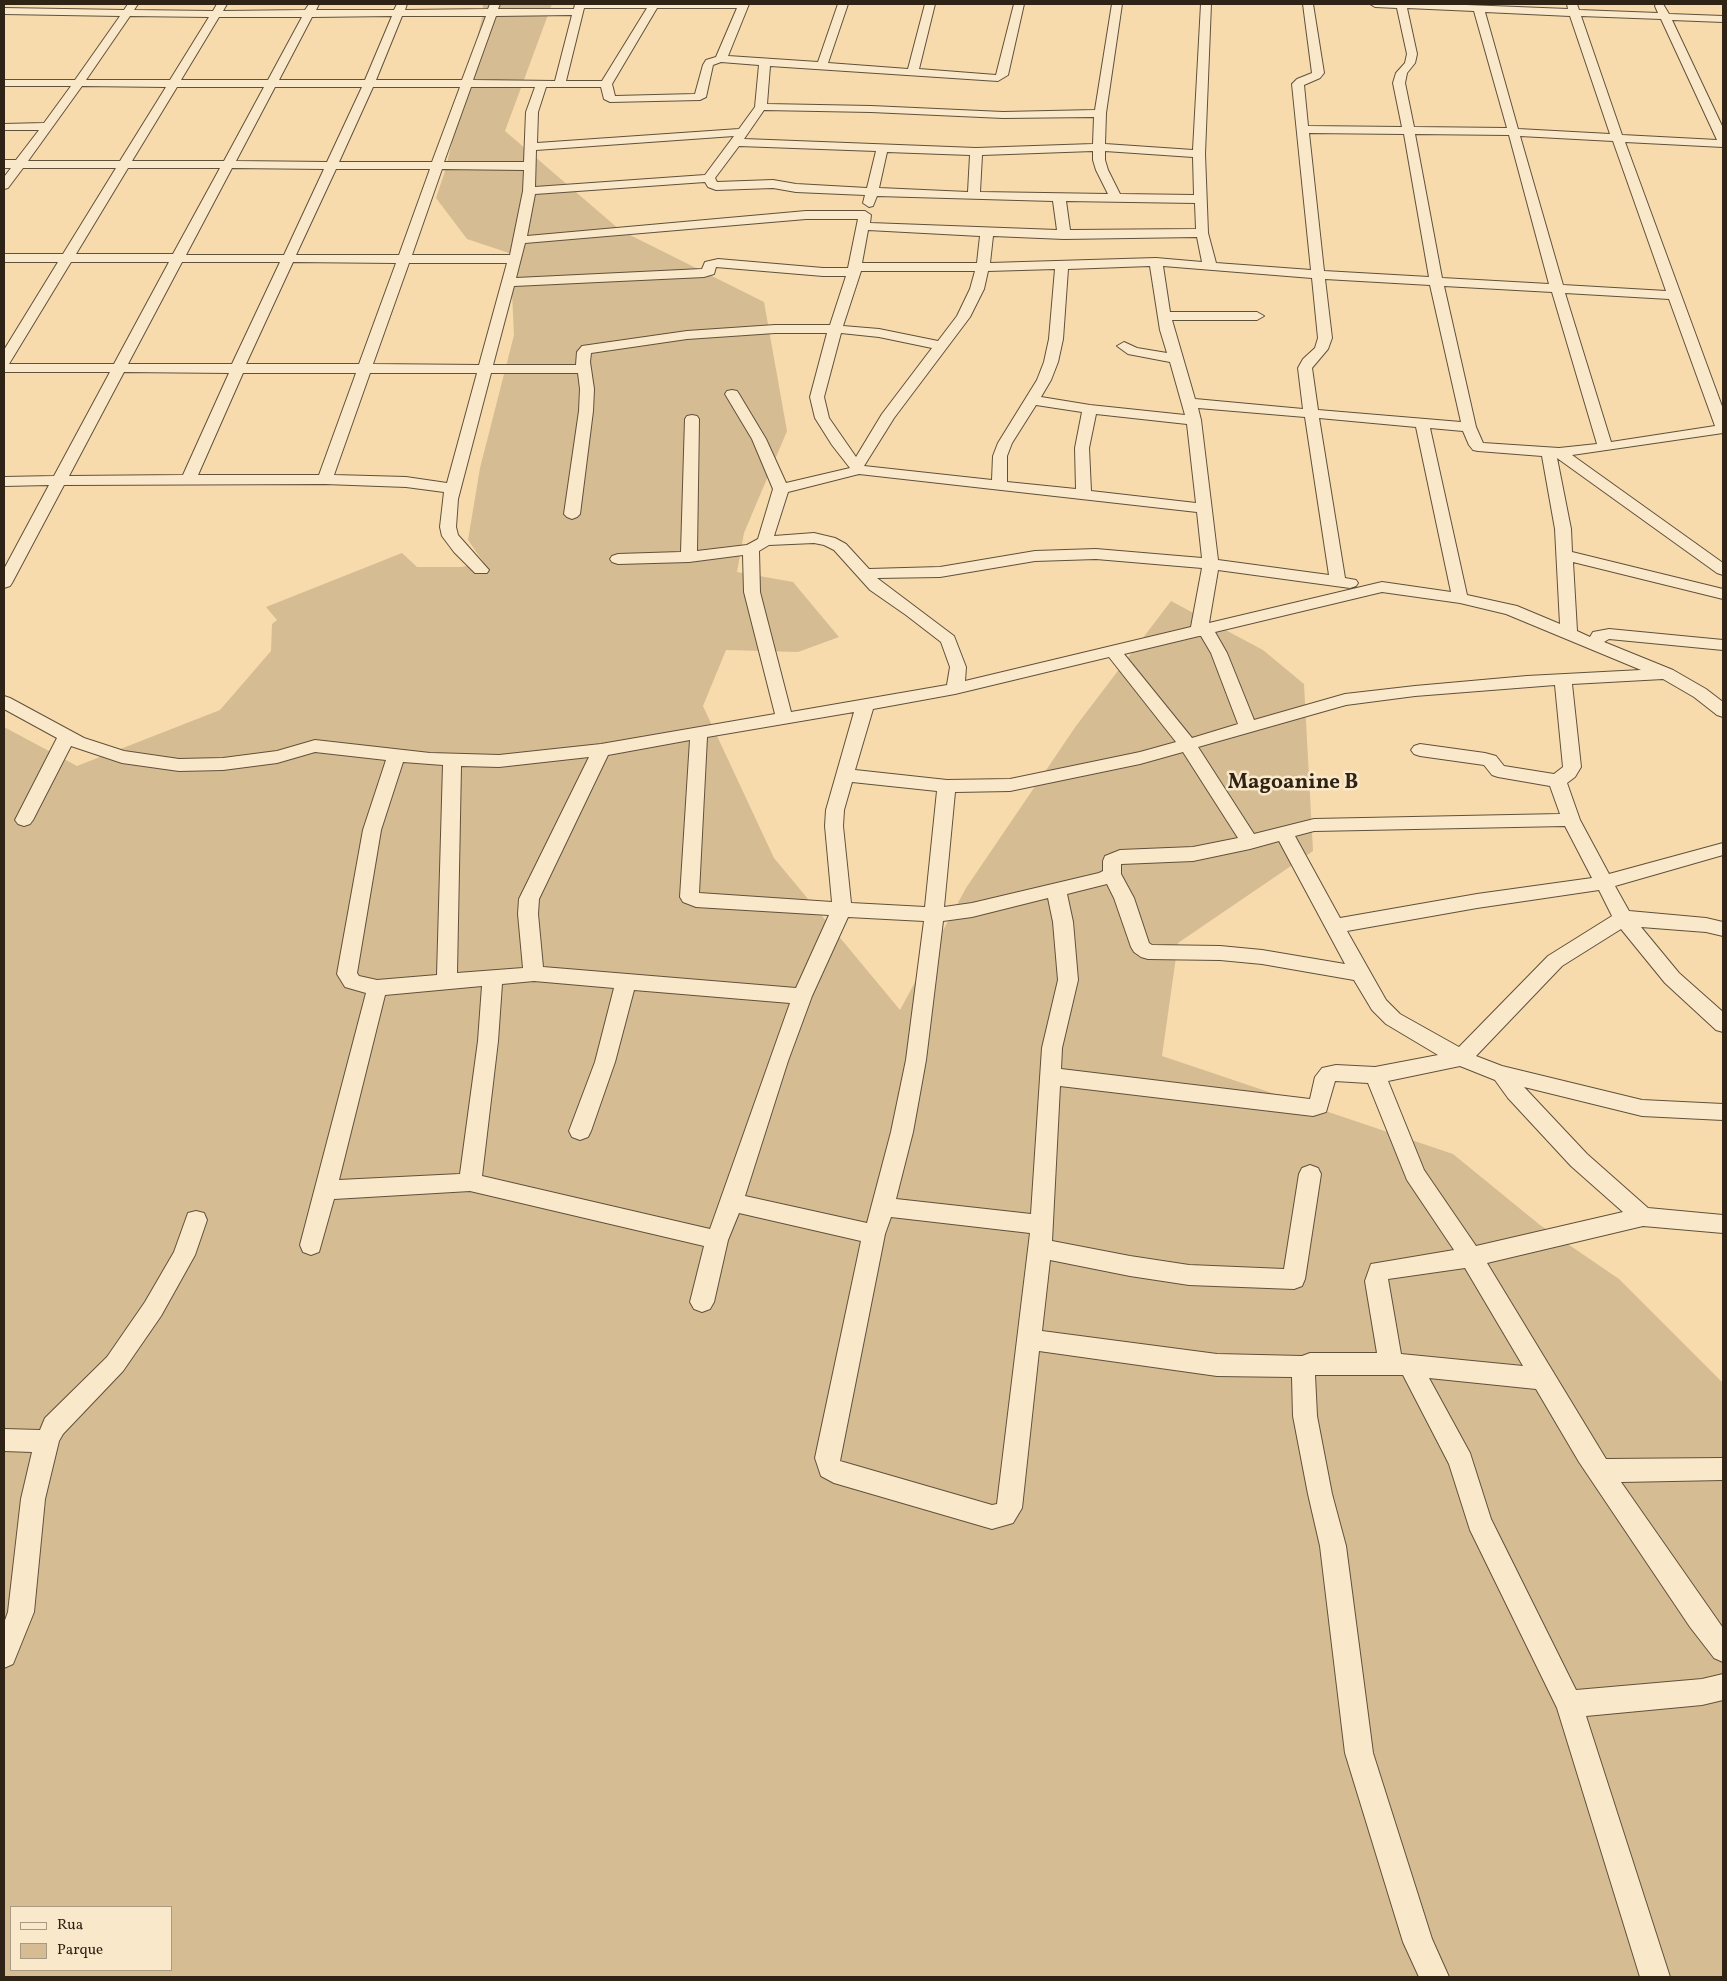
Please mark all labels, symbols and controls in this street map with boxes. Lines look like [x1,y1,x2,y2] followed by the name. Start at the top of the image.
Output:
[1228,771,1358,797] district label: Magoanine B
[10,1906,172,1971] legend
[57,1915,83,1936] text: Rua
[57,1940,103,1961] text: Parque

